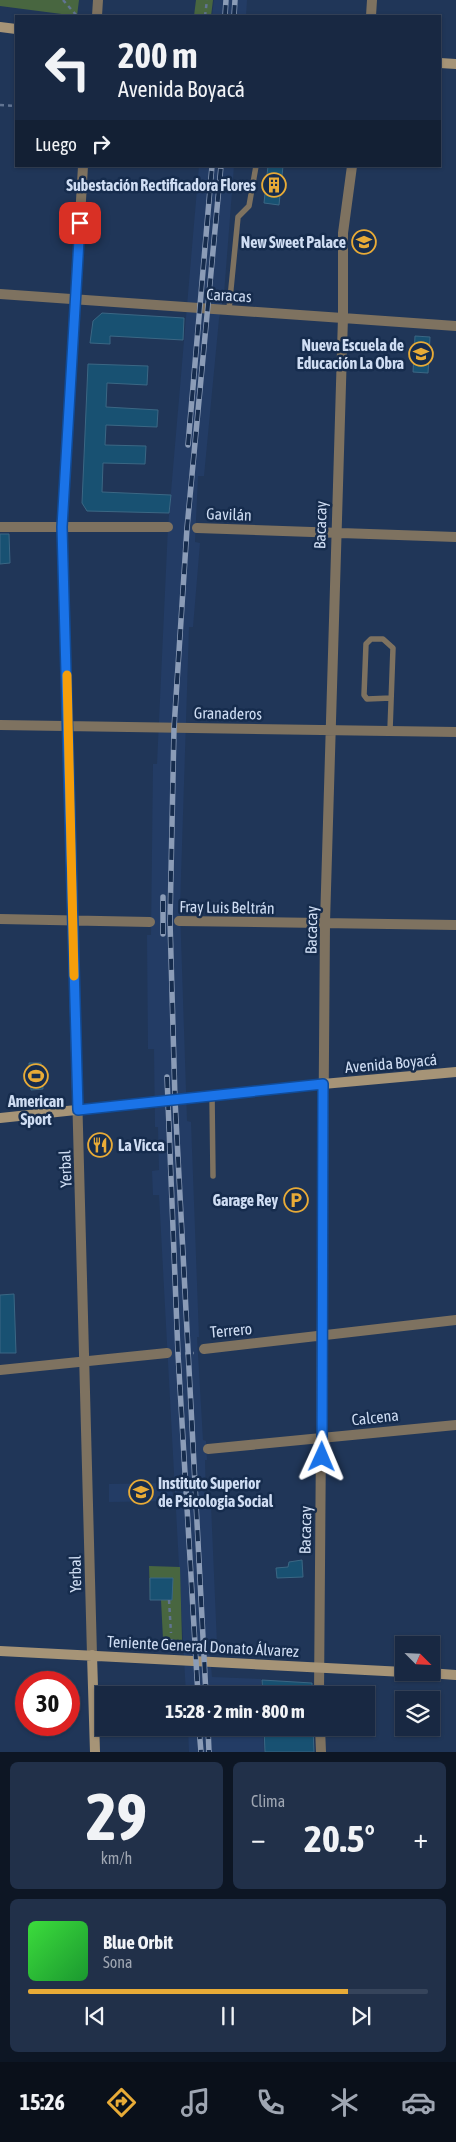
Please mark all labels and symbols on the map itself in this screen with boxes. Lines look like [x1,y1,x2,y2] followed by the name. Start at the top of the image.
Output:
[261,172,287,198] building icon: Subestación Rectificadora Flores
[66,176,256,194] place label: Subestación Rectificadora Flores
[59,202,101,244] pin
[351,229,377,255] school or university icon: New Sweet Palace
[241,233,346,251] place label: New Sweet Palace
[206,285,253,305] street label: Caracas
[297,336,404,372] place label: Nueva Escuela de Educación La Obra
[408,341,434,367] school or university icon: Nueva Escuela de Educación La Obra
[310,500,331,550] street label: Bacacay
[206,504,252,524] street label: Gavilán
[194,703,263,723] street label: Granaderos
[179,897,275,918] street label: Fray Luis Beltrán
[302,905,321,954] street label: Bacacay
[344,1050,438,1077] street label: Avenida Boyacá
[23,1063,49,1089] sports icon: American Sport
[7,1092,64,1128] place label: American Sport
[87,1132,113,1158] restaurant icon: La Vicca
[118,1136,165,1154] place label: La Vicca
[55,1149,75,1188] street label: Yerbal
[283,1187,309,1213] parking icon: Garage Rey
[213,1191,278,1209] place label: Garage Rey
[209,1319,253,1341] street label: Terrero
[351,1406,399,1428] street label: Calcena
[295,1430,347,1482] position arrow
[158,1474,274,1510] place label: Instituto Superior de Psicologia Social
[128,1479,154,1505] school or university icon: Instituto Superior de Psicologia Social
[296,1505,315,1554] street label: Bacacay
[66,1554,84,1593] street label: Yerbal
[107,1632,300,1660] street label: Teniente General Donato Álvarez
[395,1636,440,1681] north arrow
[15,1671,80,1736] speed limit sign: 30

